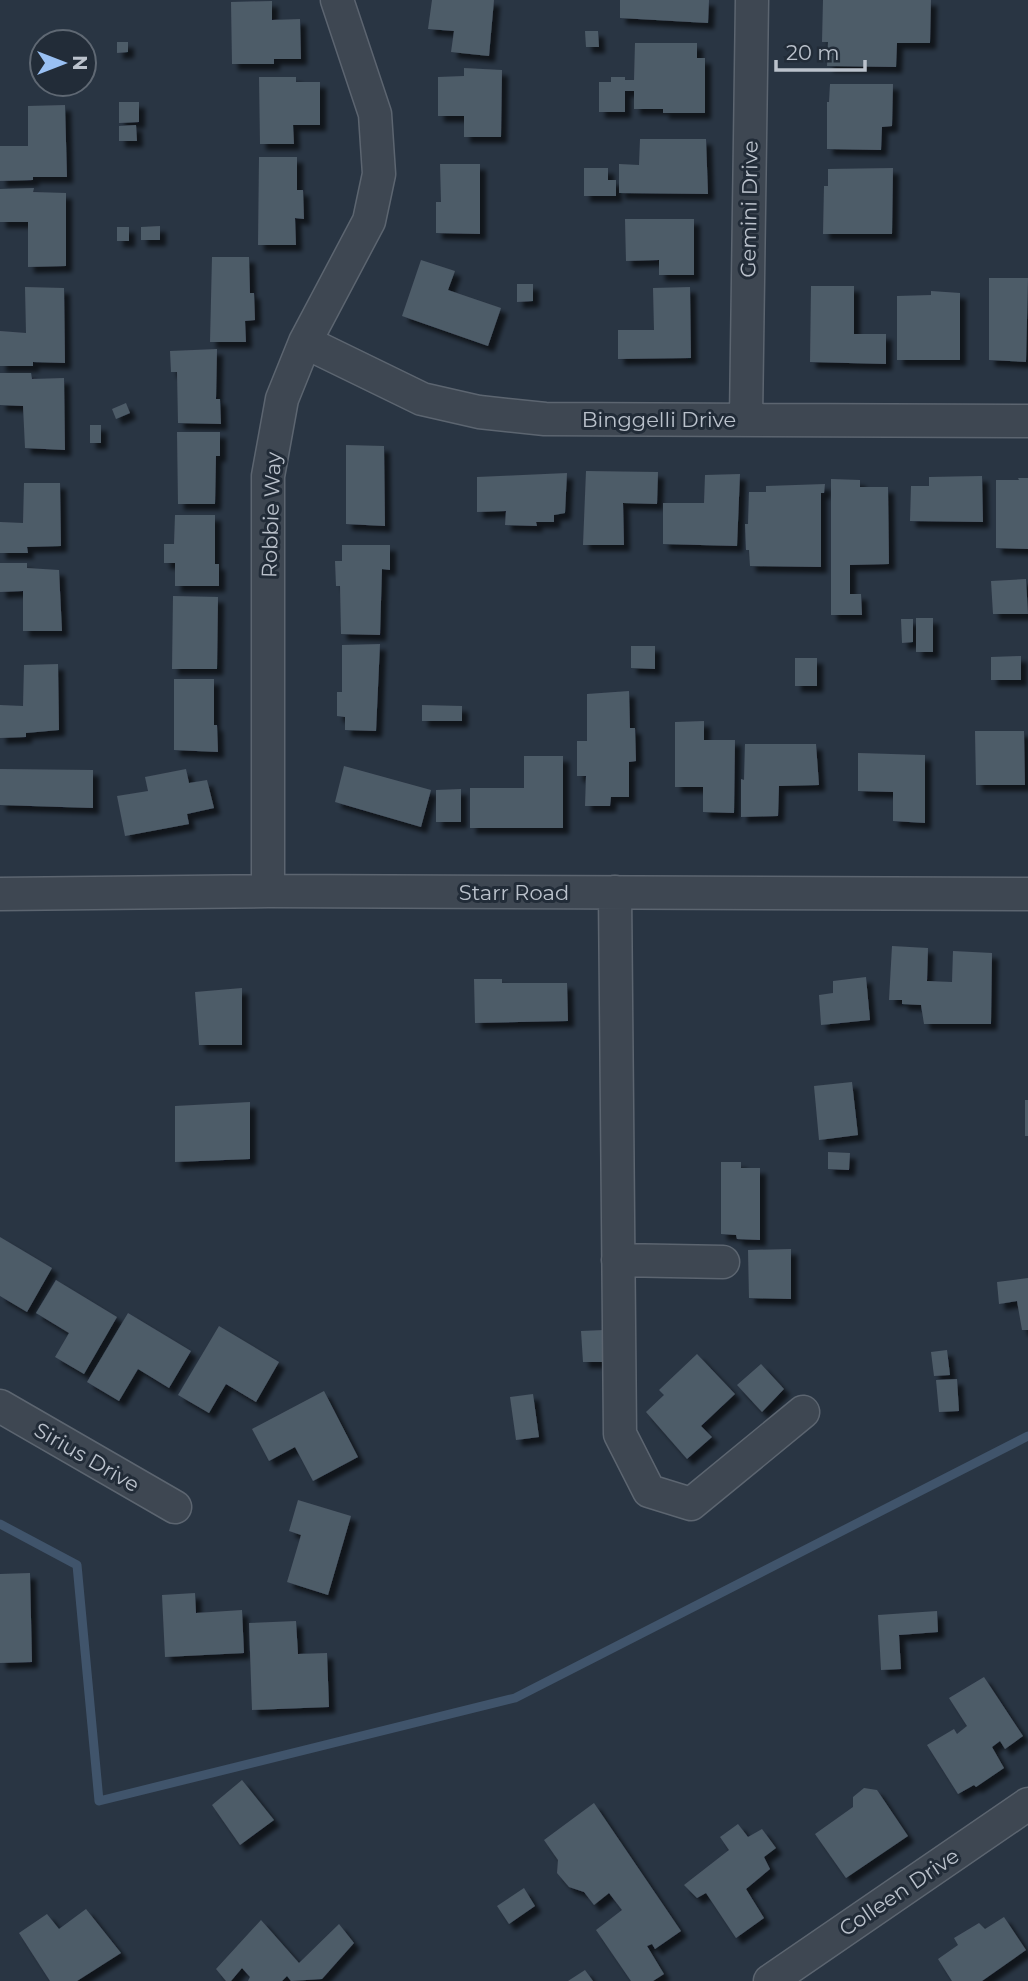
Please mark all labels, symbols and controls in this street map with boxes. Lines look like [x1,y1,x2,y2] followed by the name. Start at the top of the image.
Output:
[28,28,98,98] north arrow
[776,28,865,72] scale bar
[786,40,840,65] text: 20 m
[68,55,91,71] text: N
[735,140,763,278] street label: Gemini Drive
[582,407,736,432] street label: Binggelli Drive
[256,451,286,578] street label: Robbie Way
[459,880,569,905] street label: Starr Road
[30,1417,144,1497] street label: Sirius Drive
[834,1843,964,1941] street label: Colleen Drive

